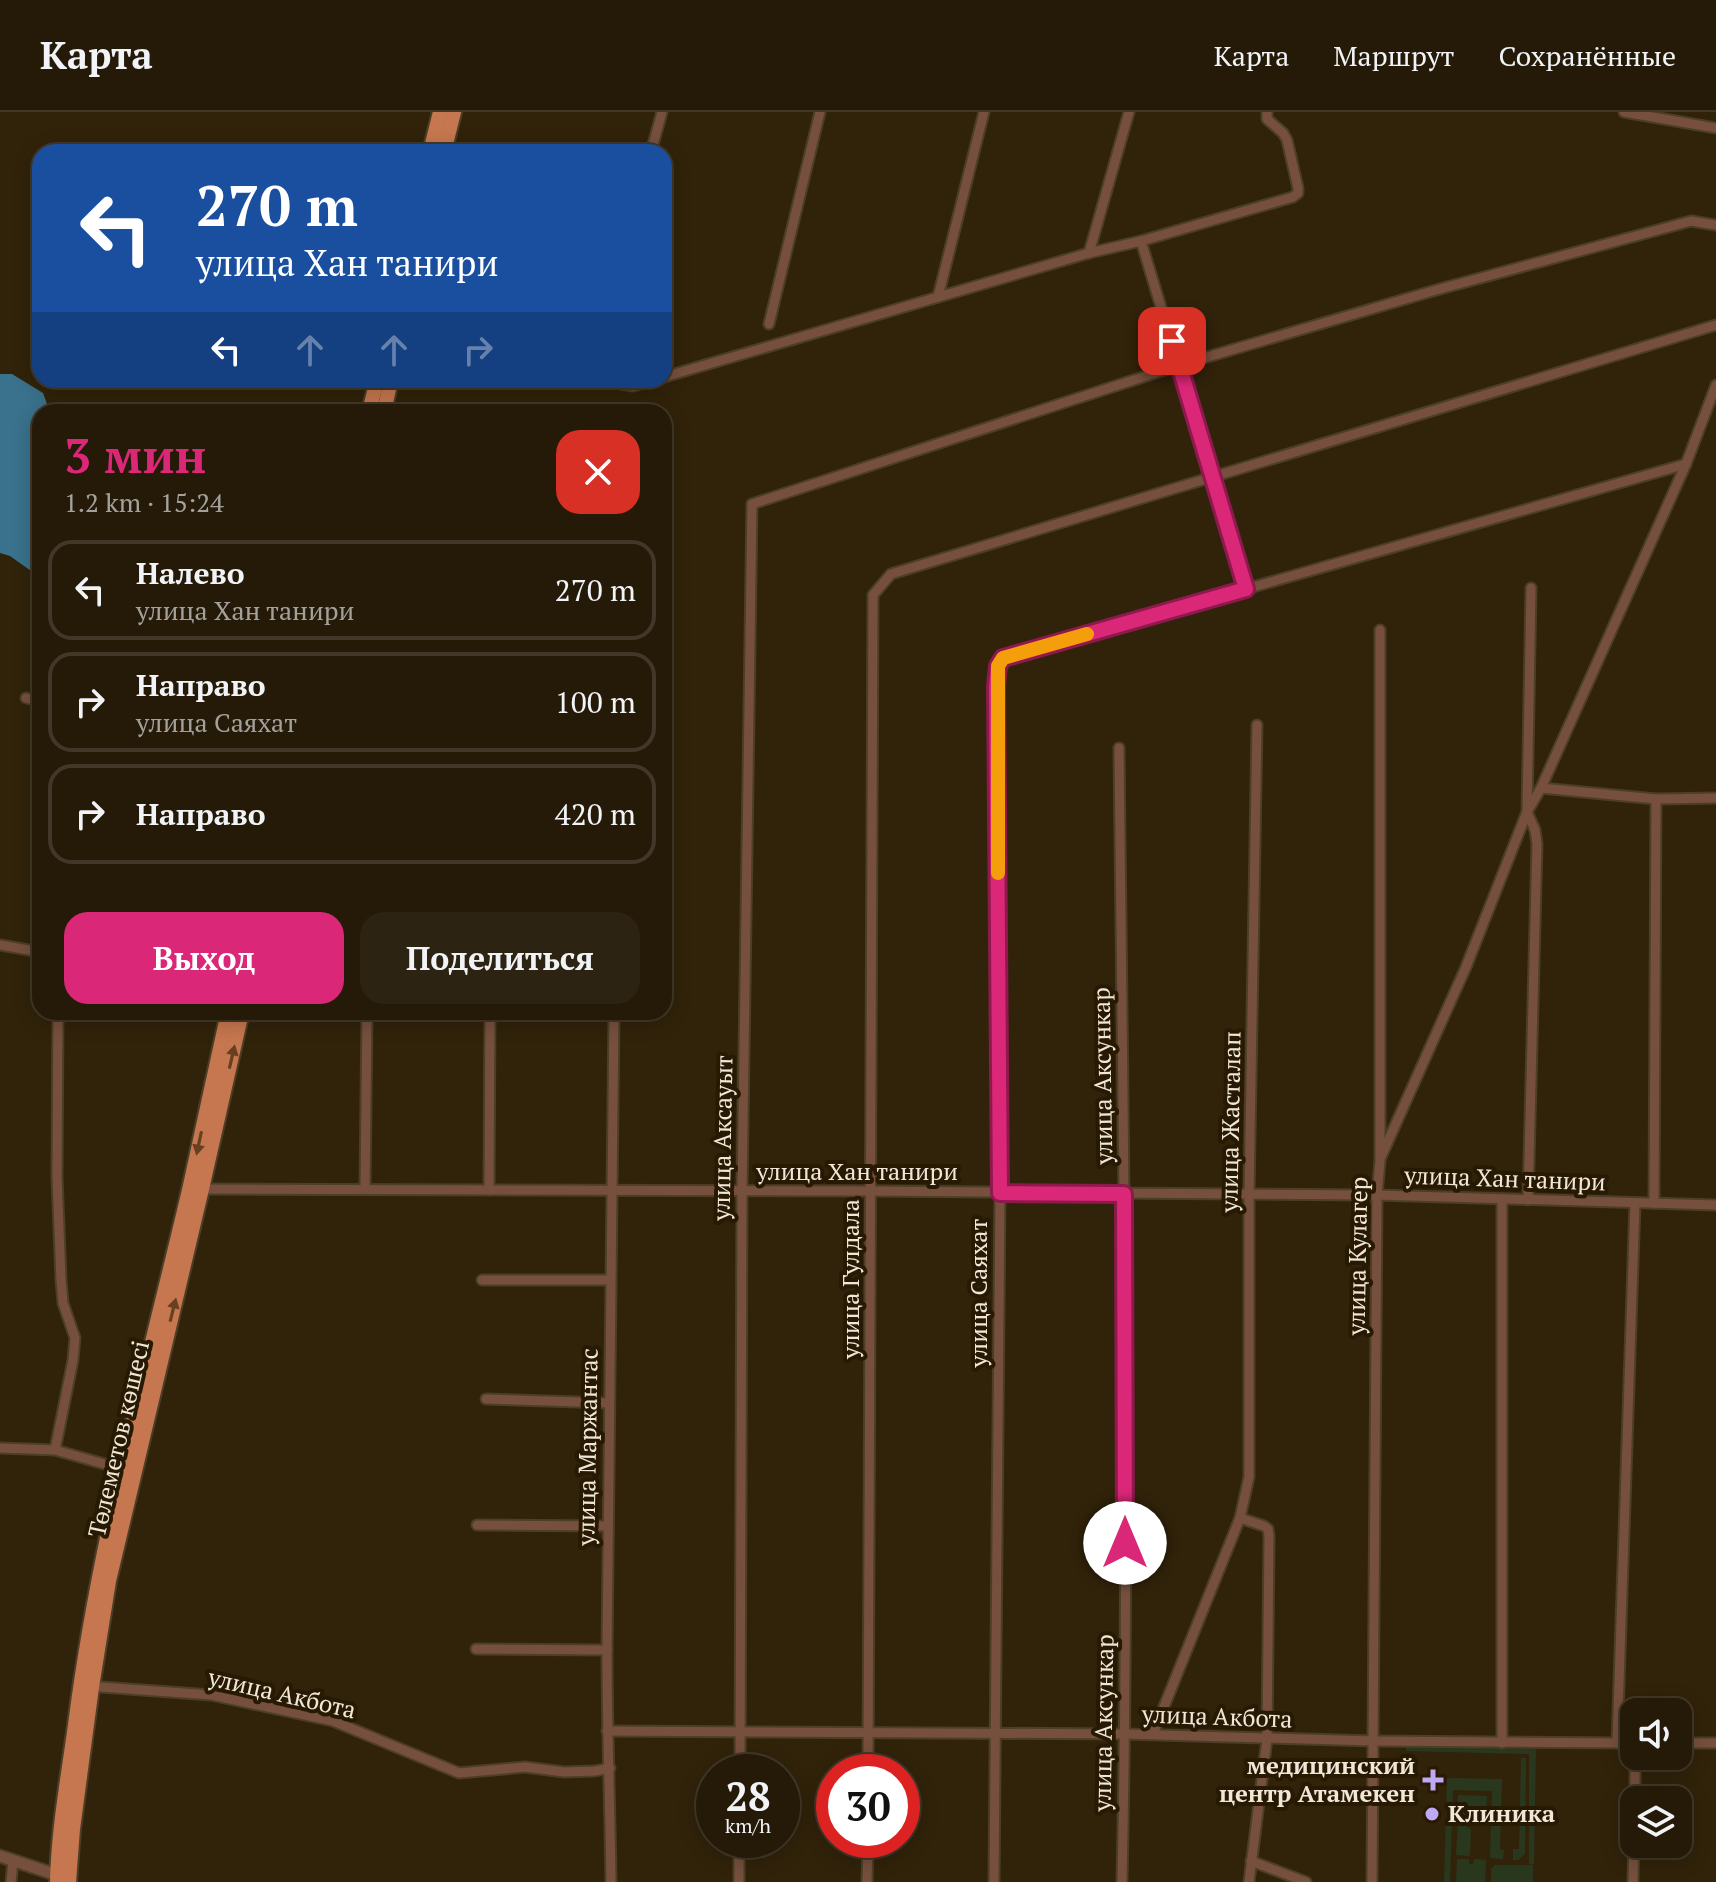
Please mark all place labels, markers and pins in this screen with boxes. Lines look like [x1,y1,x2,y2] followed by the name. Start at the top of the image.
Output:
[1138,307,1206,375] pin
[1219,1749,1415,1809] place label: медицинский центр Атамекен
[1422,1769,1444,1791] marker: медицинский центр Атамекен
[1448,1797,1556,1829] place label: Клиника
[1423,1805,1441,1823] marker: Клиника

